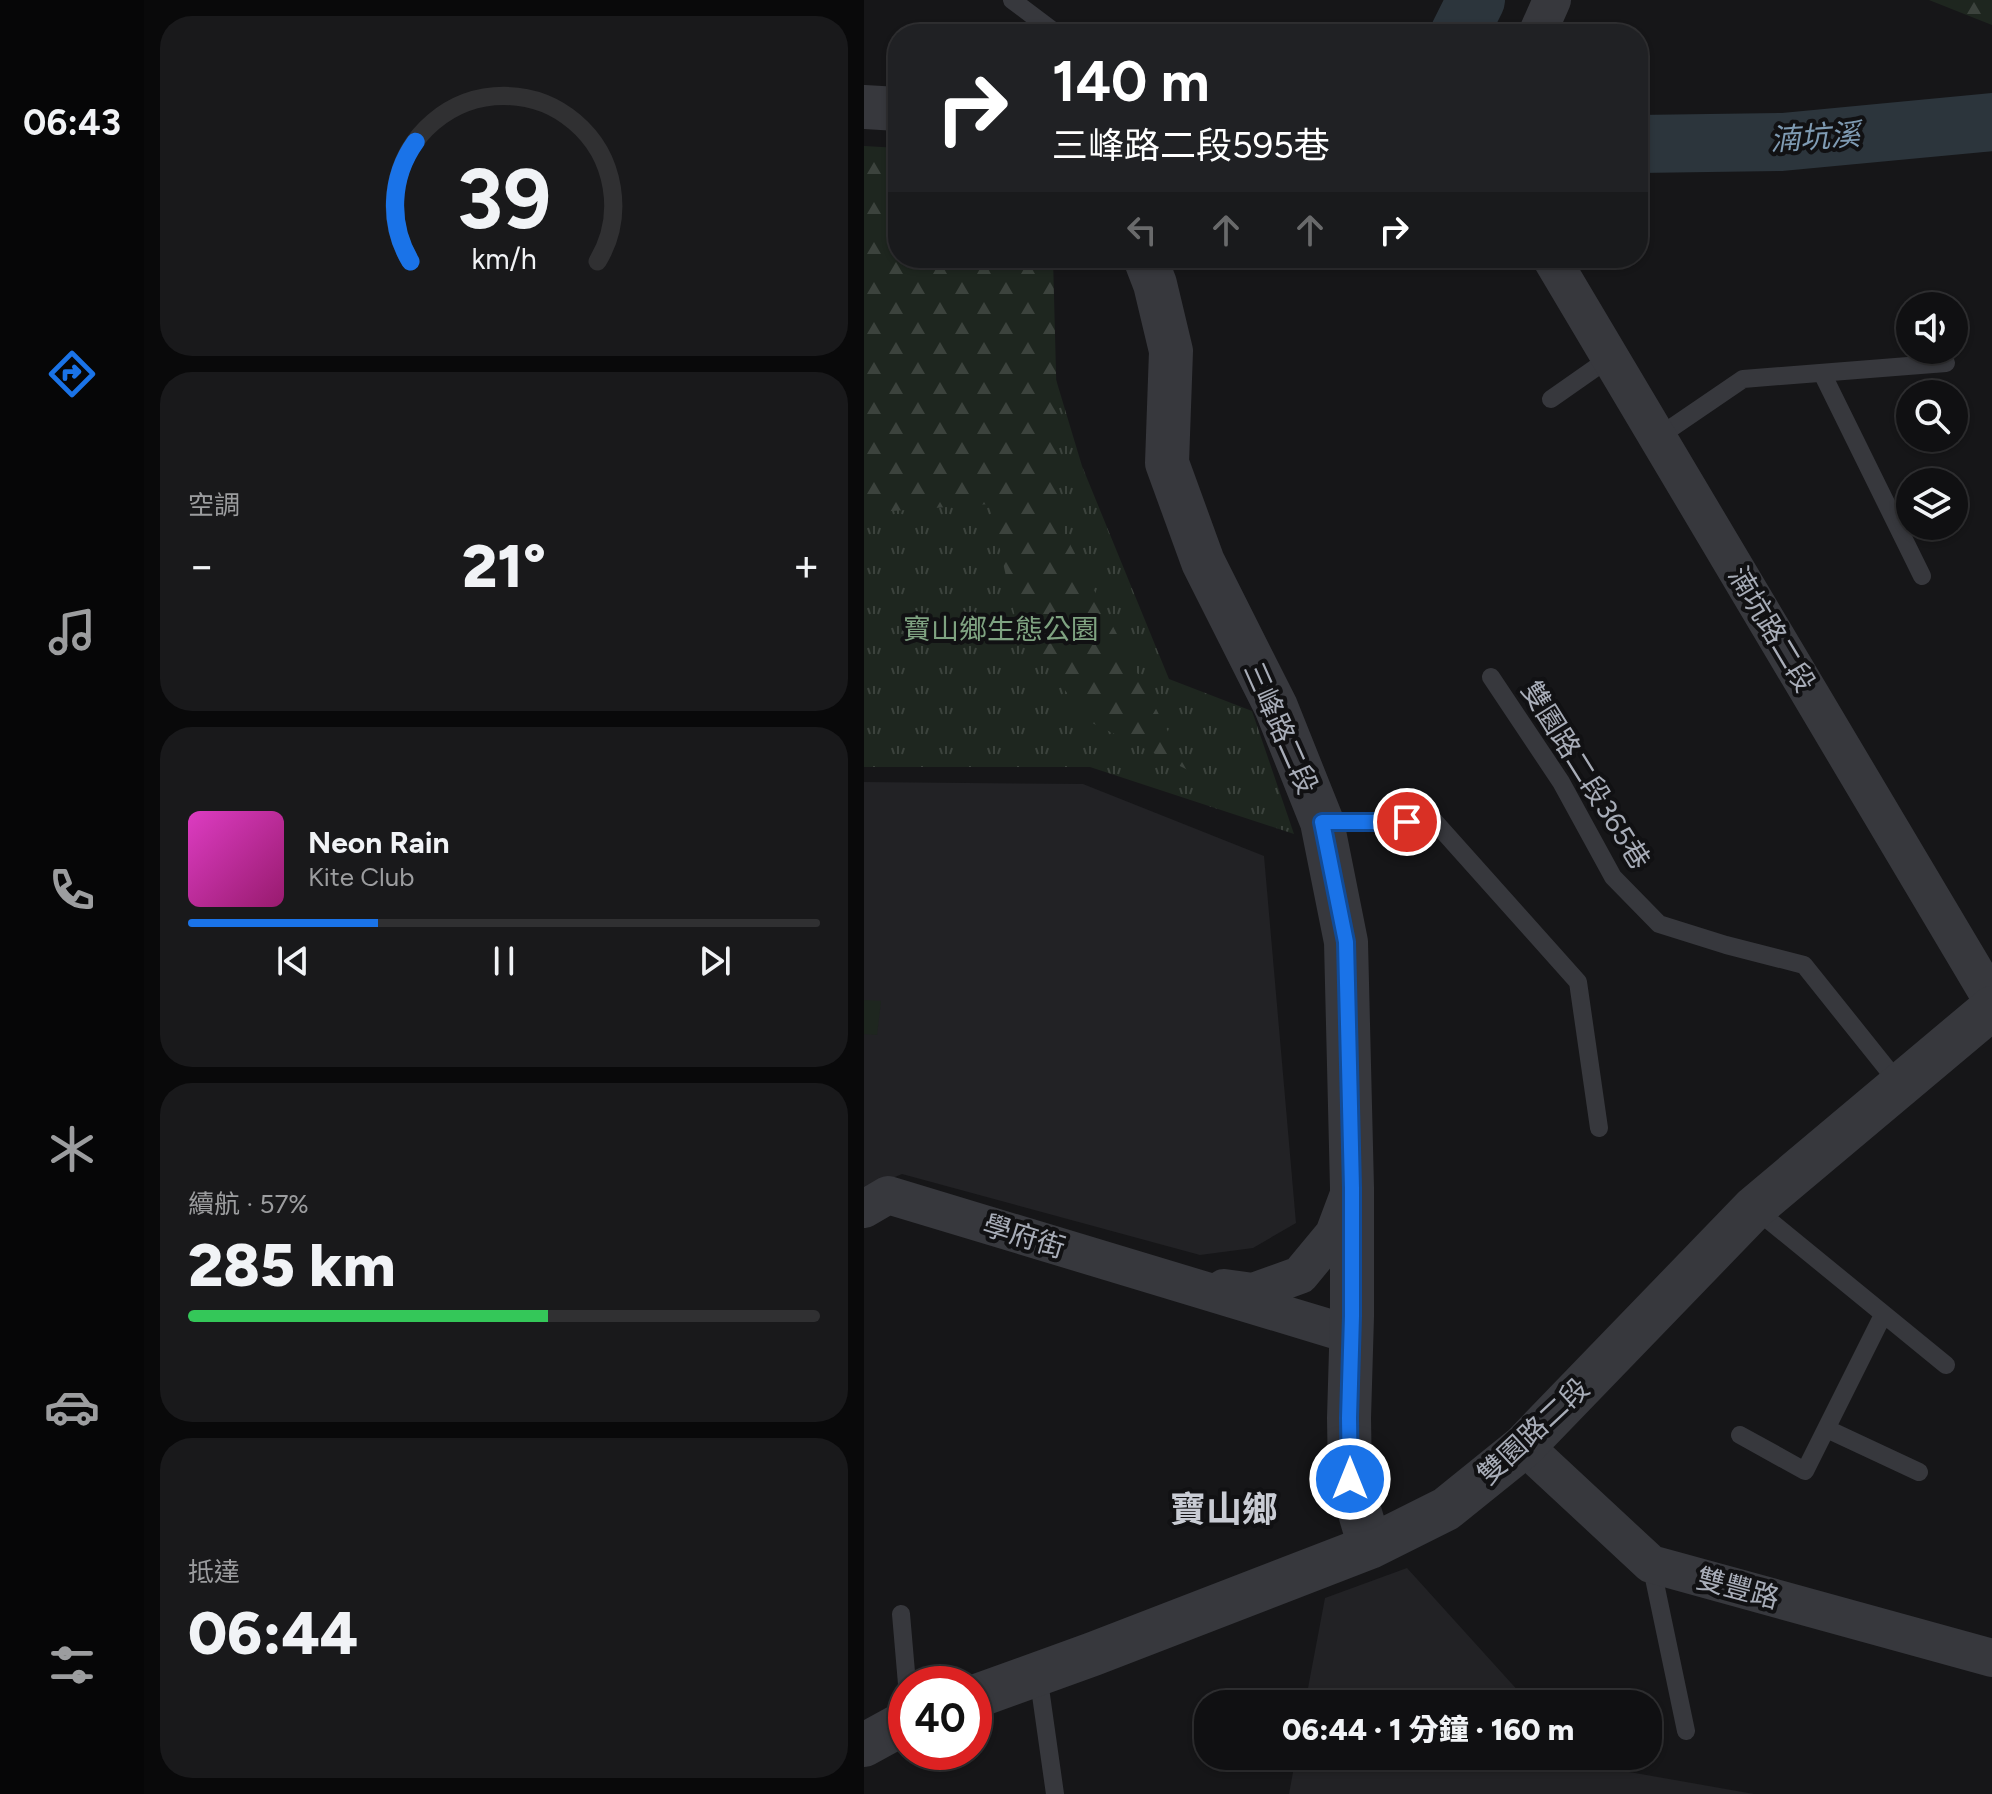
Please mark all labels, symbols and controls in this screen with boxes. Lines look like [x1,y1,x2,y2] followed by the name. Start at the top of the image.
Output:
[1052,48,1210,115] text: 140 m
[920,56,1024,160] icon: right
[23,101,121,144] text: 06:43
[1769,115,1865,159] water label: 湳坑溪
[1052,124,1330,167] text: 三峰路二段595巷
[457,148,551,248] text: 39
[1120,208,1164,252] icon: left
[1204,208,1248,252] icon: ahead
[1288,208,1332,252] icon: ahead
[1372,208,1416,252] icon: right
[471,242,537,276] text: km/h
[1896,292,1968,540] map controls
[1896,292,1968,364] button: sound
[44,346,100,402] icon: directions
[1896,380,1968,452] button: search
[1896,468,1968,540] button: layers
[188,489,240,521] text: 空調
[462,530,546,602] text: 21°
[188,539,215,592] text: −
[793,539,820,592] text: +
[1721,560,1823,698] street label: 湳坑路二段
[44,604,100,660] icon: music
[903,612,1099,646] park label: 寶山鄉生態公園
[1237,657,1325,799] street label: 三峰路二段
[1515,675,1657,875] street label: 雙園路二段365巷
[1373,788,1441,856] pin
[1385,800,1429,844] icon: arrive
[308,824,450,861] text: Neon Rain
[308,861,414,893] text: Kite Club
[44,862,100,918] icon: phone
[271,939,315,983] icon: previous
[482,939,526,983] icon: pause
[693,939,737,983] icon: next
[44,1121,100,1177] icon: climate
[188,1188,309,1220] text: 續航 · 57%
[979,1207,1069,1265] street label: 學府街
[188,1229,396,1301] text: 285 km
[1470,1371,1596,1491] street label: 雙園路二段
[44,1379,100,1435] icon: car
[1308,1437,1392,1521] position arrow
[1170,1488,1278,1531] district label: 寶山鄉
[188,1556,240,1588] text: 抵達
[1693,1561,1783,1615] street label: 雙豐路
[188,1597,358,1669] text: 06:44
[44,1637,100,1693] icon: filters
[888,1666,992,1770] speed limit sign: 40
[1282,1711,1574,1748] text: 06:44 · 1 分鐘 · 160 m

